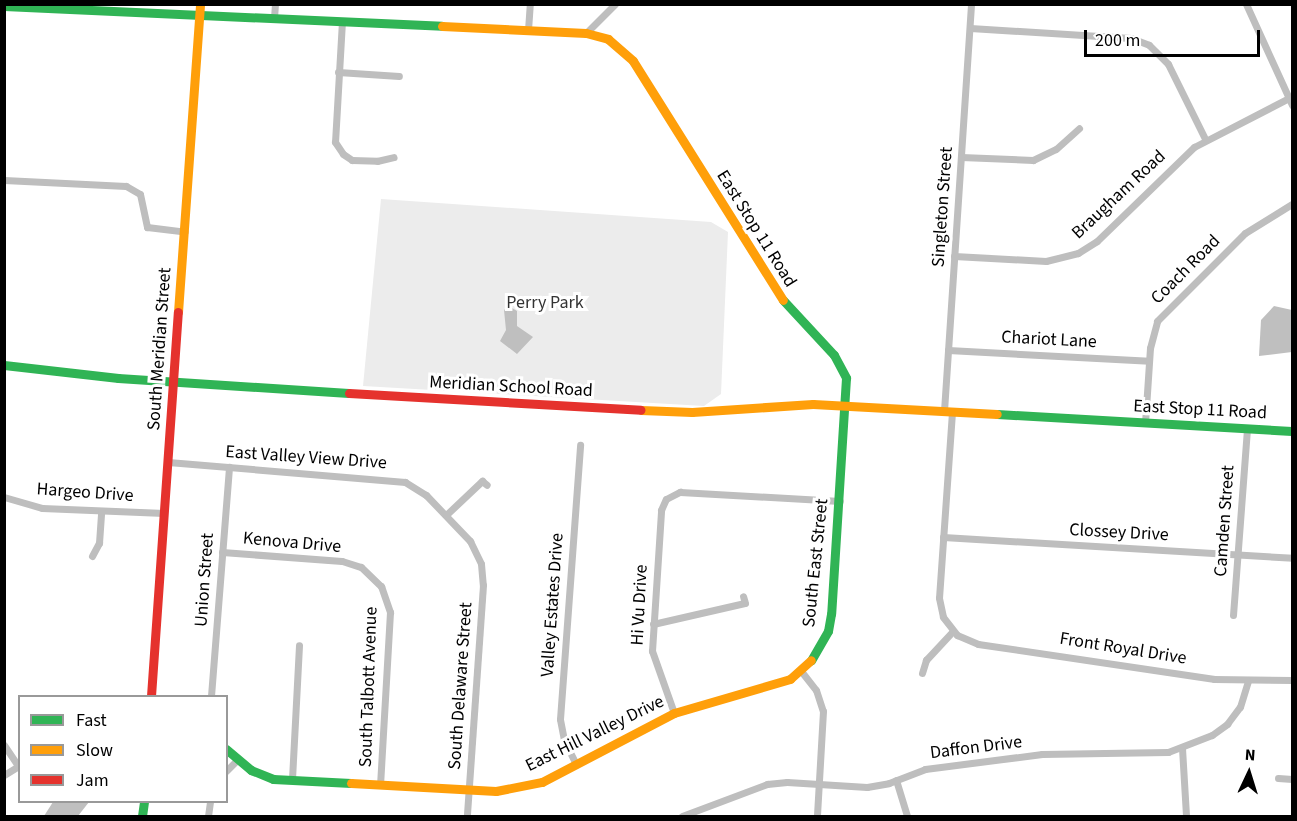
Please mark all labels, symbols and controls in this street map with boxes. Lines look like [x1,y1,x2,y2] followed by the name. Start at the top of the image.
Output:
[1087,18,1262,56] scale bar
[1095,28,1140,53] text: 200 m
[928,146,958,268] street label: Singleton Street
[1068,146,1170,244] street label: Braugham Road
[711,166,801,292] street label: East Stop 11 Road
[1147,231,1225,309] street label: Coach Road
[144,267,176,431] street label: South Meridian Street
[506,292,584,314] park label: Perry Park
[1001,327,1097,353] street label: Chariot Lane
[429,372,593,402] street label: Meridian School Road
[1133,396,1267,424] street label: East Stop 11 Road
[225,442,387,474] street label: East Valley View Drive
[1210,465,1240,577] street label: Camden Street
[36,479,134,507] street label: Hargeo Drive
[799,498,833,628] street label: South East Street
[1069,520,1169,546] street label: Clossey Drive
[242,528,342,558] street label: Kenova Drive
[191,532,219,628] street label: Union Street
[537,532,569,678] street label: Valley Estates Drive
[627,564,653,646] street label: Hi Vu Drive
[444,602,478,770] street label: South Delaware Street
[355,606,383,768] street label: South Talbott Avenue
[1058,628,1188,670] street label: Front Royal Drive
[522,691,668,777] street label: East Hill Valley Drive
[18,695,228,803] legend
[76,708,107,733] text: Fast
[929,732,1023,764] street label: Daffon Drive
[76,738,113,763] text: Slow
[1219,743,1279,803] north arrow
[1244,744,1256,766] text: N
[76,768,109,793] text: Jam

